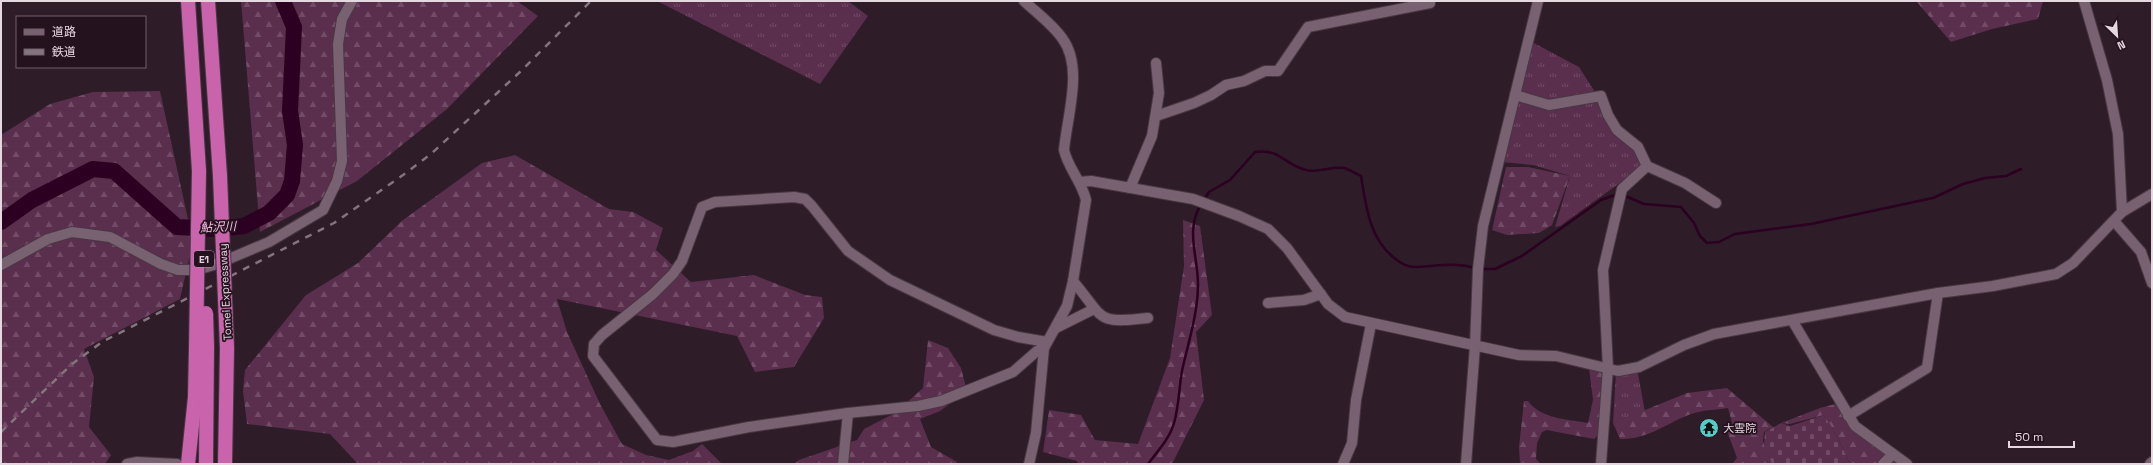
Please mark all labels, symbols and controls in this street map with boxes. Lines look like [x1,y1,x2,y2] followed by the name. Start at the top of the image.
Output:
[16,16,146,68] legend
[2097,16,2137,56] north arrow
[52,24,76,40] text: 道路
[2115,37,2128,53] text: N
[52,44,76,60] text: 鉄道
[200,218,238,236] water label: 鮎沢川
[215,243,235,341] street label: Tomei Expressway
[194,251,214,267] road number: E1
[1698,417,1720,439] temple icon: 大雲院
[1723,421,1756,435] place label: 大雲院
[2009,423,2074,449] scale bar
[2015,429,2043,445] text: 50 m

